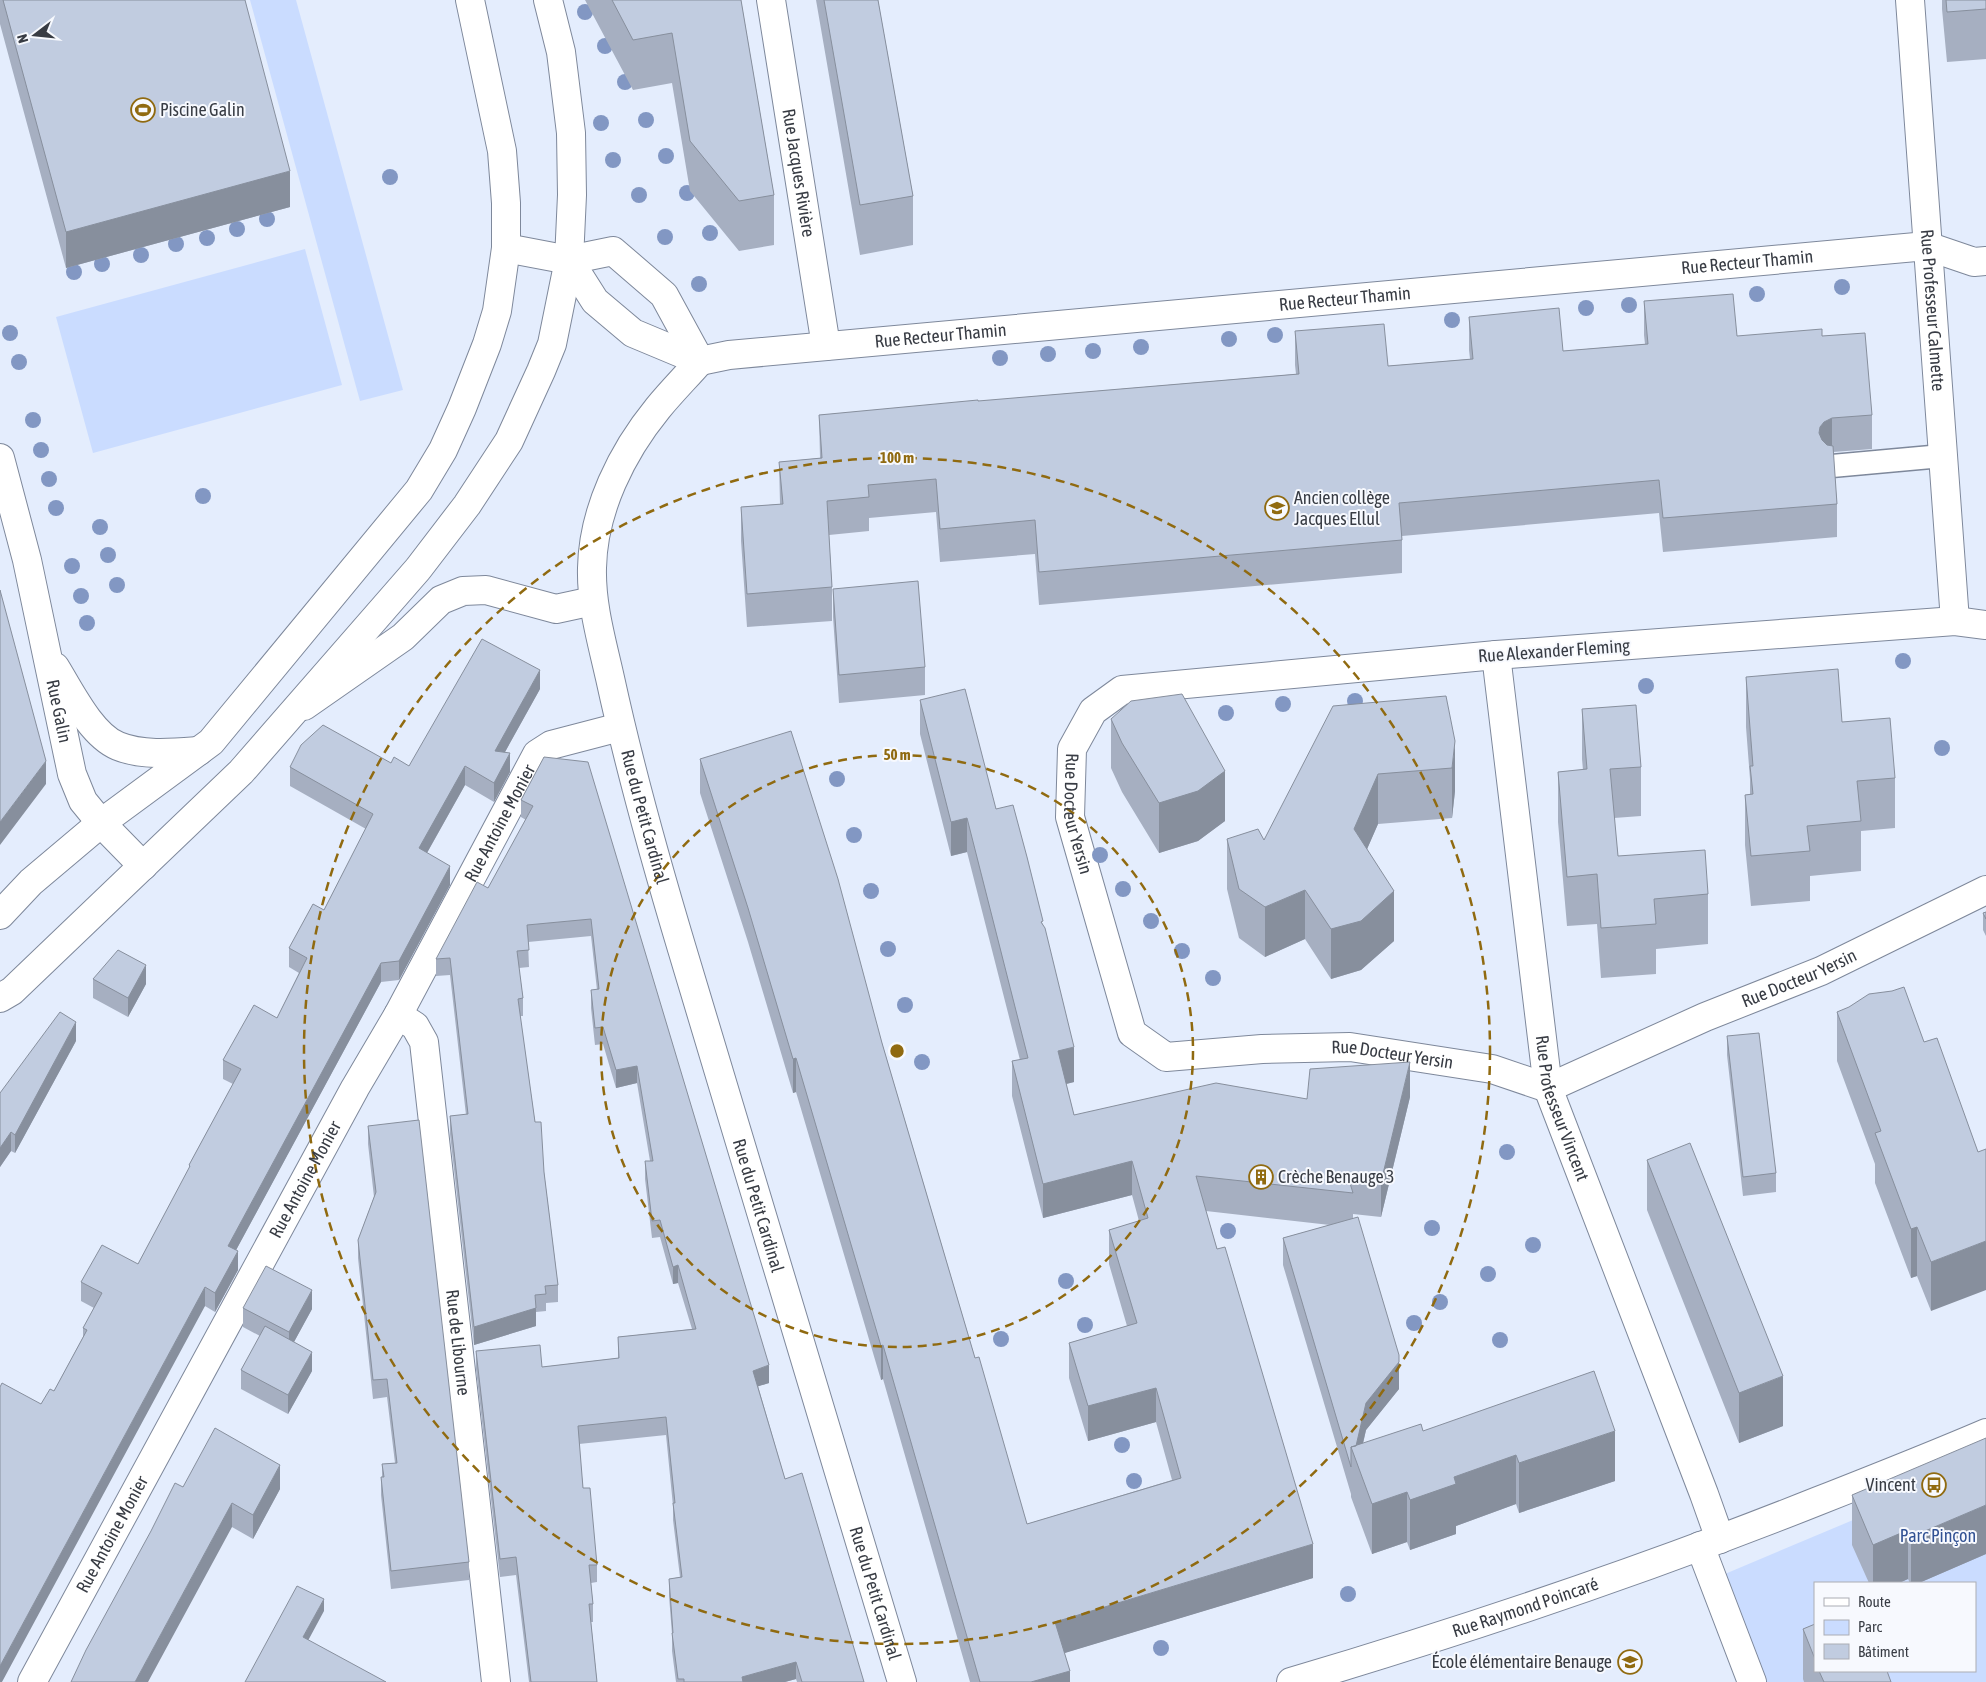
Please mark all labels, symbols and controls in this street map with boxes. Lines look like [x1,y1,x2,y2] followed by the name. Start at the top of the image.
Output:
[10,10,60,60] north arrow
[14,32,31,45] text: N
[130,97,156,123] sports icon: Piscine Galin
[160,99,245,120] place label: Piscine Galin
[778,107,820,239] street label: Rue Jacques Rivière
[1917,228,1949,392] street label: Rue Professeur Calmette
[1680,245,1814,278] street label: Rue Recteur Thamin
[1278,282,1412,315] street label: Rue Recteur Thamin
[874,319,1007,352] street label: Rue Recteur Thamin
[880,449,914,466] text: 100 m
[1294,487,1390,529] place label: Ancien collège Jacques Ellul
[1264,495,1290,521] school or university icon: Ancien collège Jacques Ellul
[1477,635,1631,666] street label: Rue Alexander Fleming
[42,678,76,745] street label: Rue Galin
[884,746,911,763] text: 50 m
[617,747,673,886] street label: Rue du Petit Cardinal
[1060,753,1097,877] street label: Rue Docteur Yersin
[460,760,540,885] street label: Rue Antoine Monier
[1738,944,1860,1011] street label: Rue Docteur Yersin
[1532,1034,1594,1184] street label: Rue Professeur Vincent
[1331,1036,1455,1073] street label: Rue Docteur Yersin
[888,1042,906,1060] centre of rings
[265,1117,345,1241] street label: Rue Antoine Monier
[729,1136,789,1275] street label: Rue du Petit Cardinal
[1248,1164,1274,1190] building icon: Crèche Benauge 3
[1278,1166,1395,1187] place label: Crèche Benauge 3
[442,1288,475,1397] street label: Rue de Libourne
[72,1472,152,1596] street label: Rue Antoine Monier
[1921,1472,1947,1498] bus stop icon: Vincent
[1866,1474,1916,1495] place label: Vincent
[845,1524,906,1663] street label: Rue du Petit Cardinal
[1900,1525,1976,1546] park label: Parc Pinçon
[1450,1573,1601,1641] street label: Rue Raymond Poincaré
[1814,1582,1976,1672] legend
[1858,1593,1891,1610] text: Route
[1858,1618,1882,1635] text: Parc
[1858,1643,1909,1660] text: Bâtiment
[1617,1649,1643,1675] school or university icon: École élémentaire Benauge
[1431,1651,1612,1672] place label: École élémentaire Benauge

